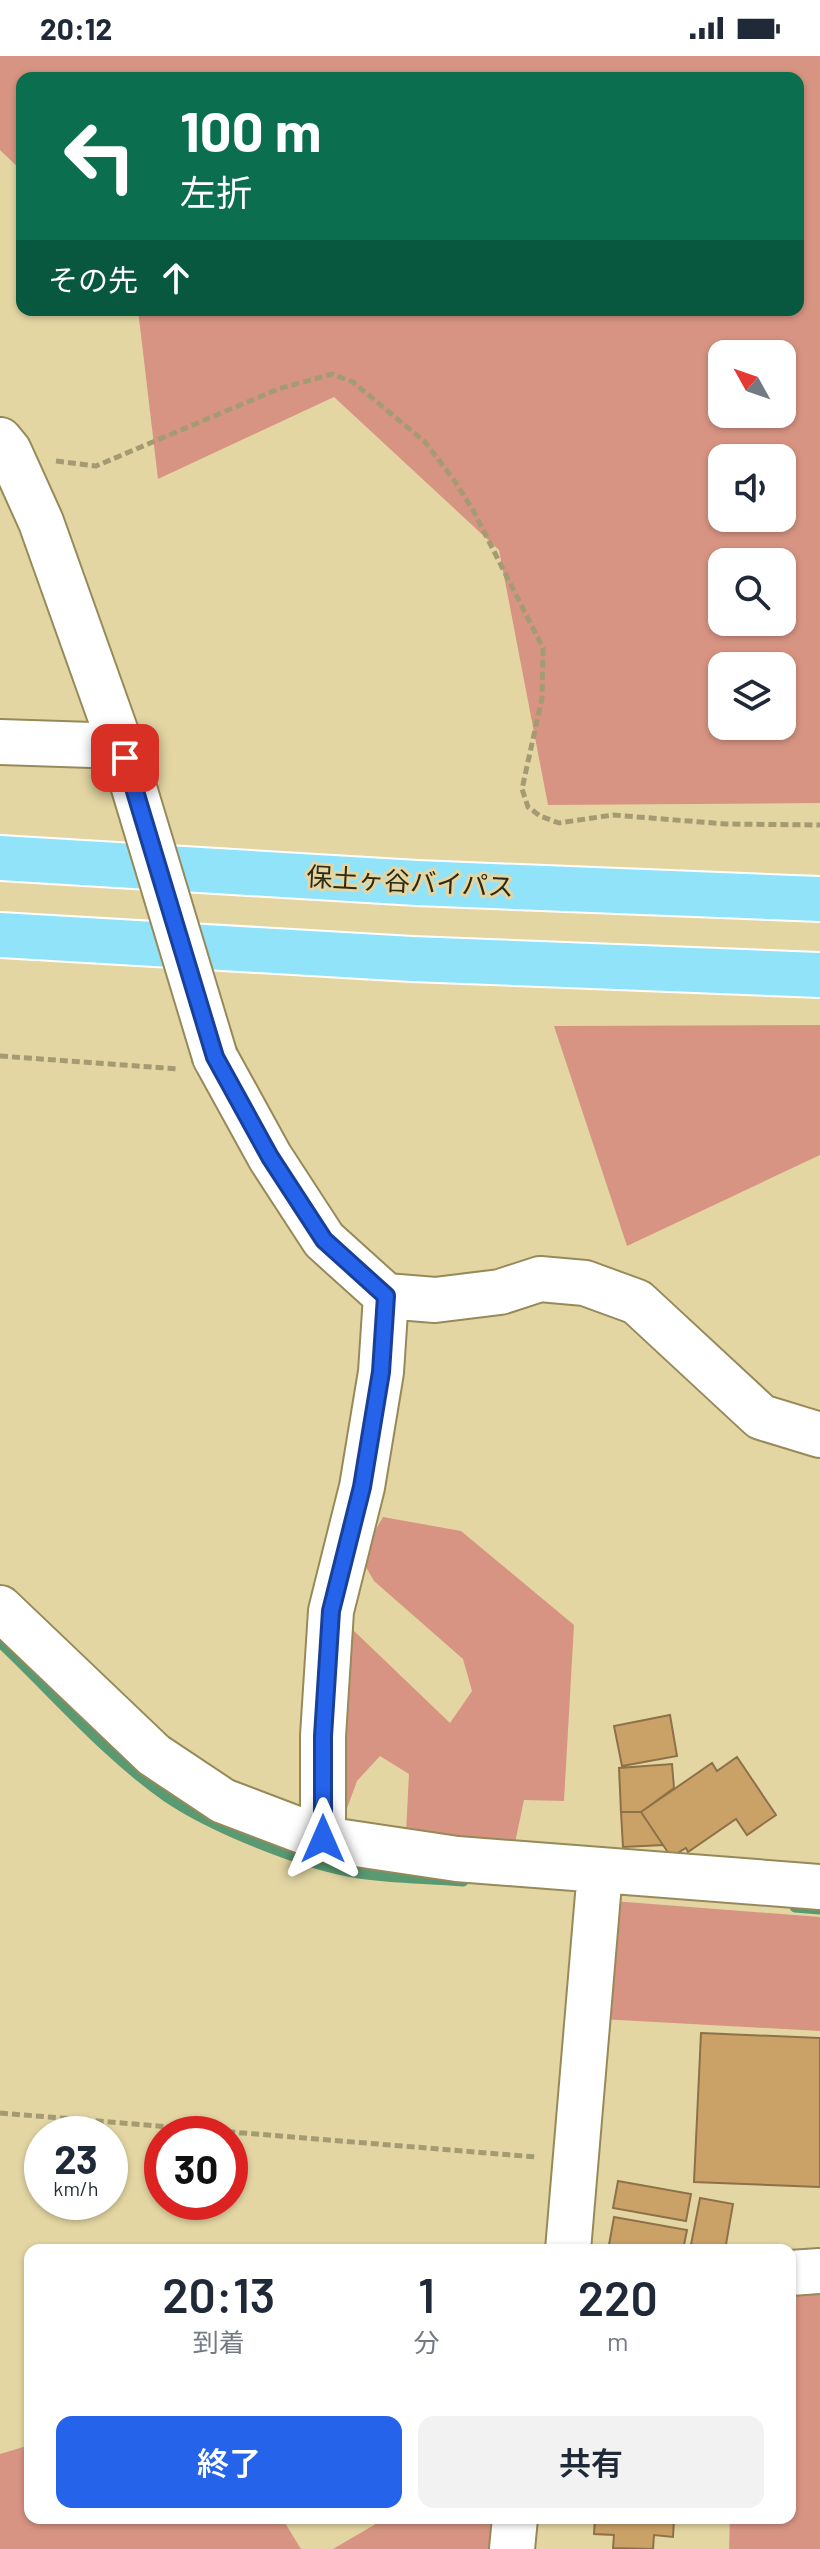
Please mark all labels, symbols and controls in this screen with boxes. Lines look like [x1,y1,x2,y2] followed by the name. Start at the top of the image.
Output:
[40,10,112,46] text: 20:12
[180,96,322,163] text: 100 m
[48,104,152,208] icon: left
[180,170,252,213] text: 左折
[154,256,198,300] icon: ahead
[48,261,138,297] text: その先
[708,340,796,428] north arrow
[708,340,796,740] map controls
[708,444,796,532] button: sound
[708,548,796,636] button: search
[708,652,796,740] button: layers
[91,724,159,792] pin
[103,736,147,780] icon: arrive
[306,860,514,901] street label: 保土ヶ谷バイパス
[281,1797,365,1881] position arrow
[144,2116,248,2220] speed limit sign: 30
[54,2134,98,2182] text: 23
[53,2176,99,2200] text: km/h
[162,2265,275,2323] text: 20:13
[418,2265,435,2323] text: 1
[578,2268,658,2326] text: 220
[607,2325,629,2356] text: m
[193,2326,245,2357] text: 到着
[414,2326,440,2357] text: 分
[56,2416,402,2508] button: 終了
[418,2416,764,2508] button: 共有

